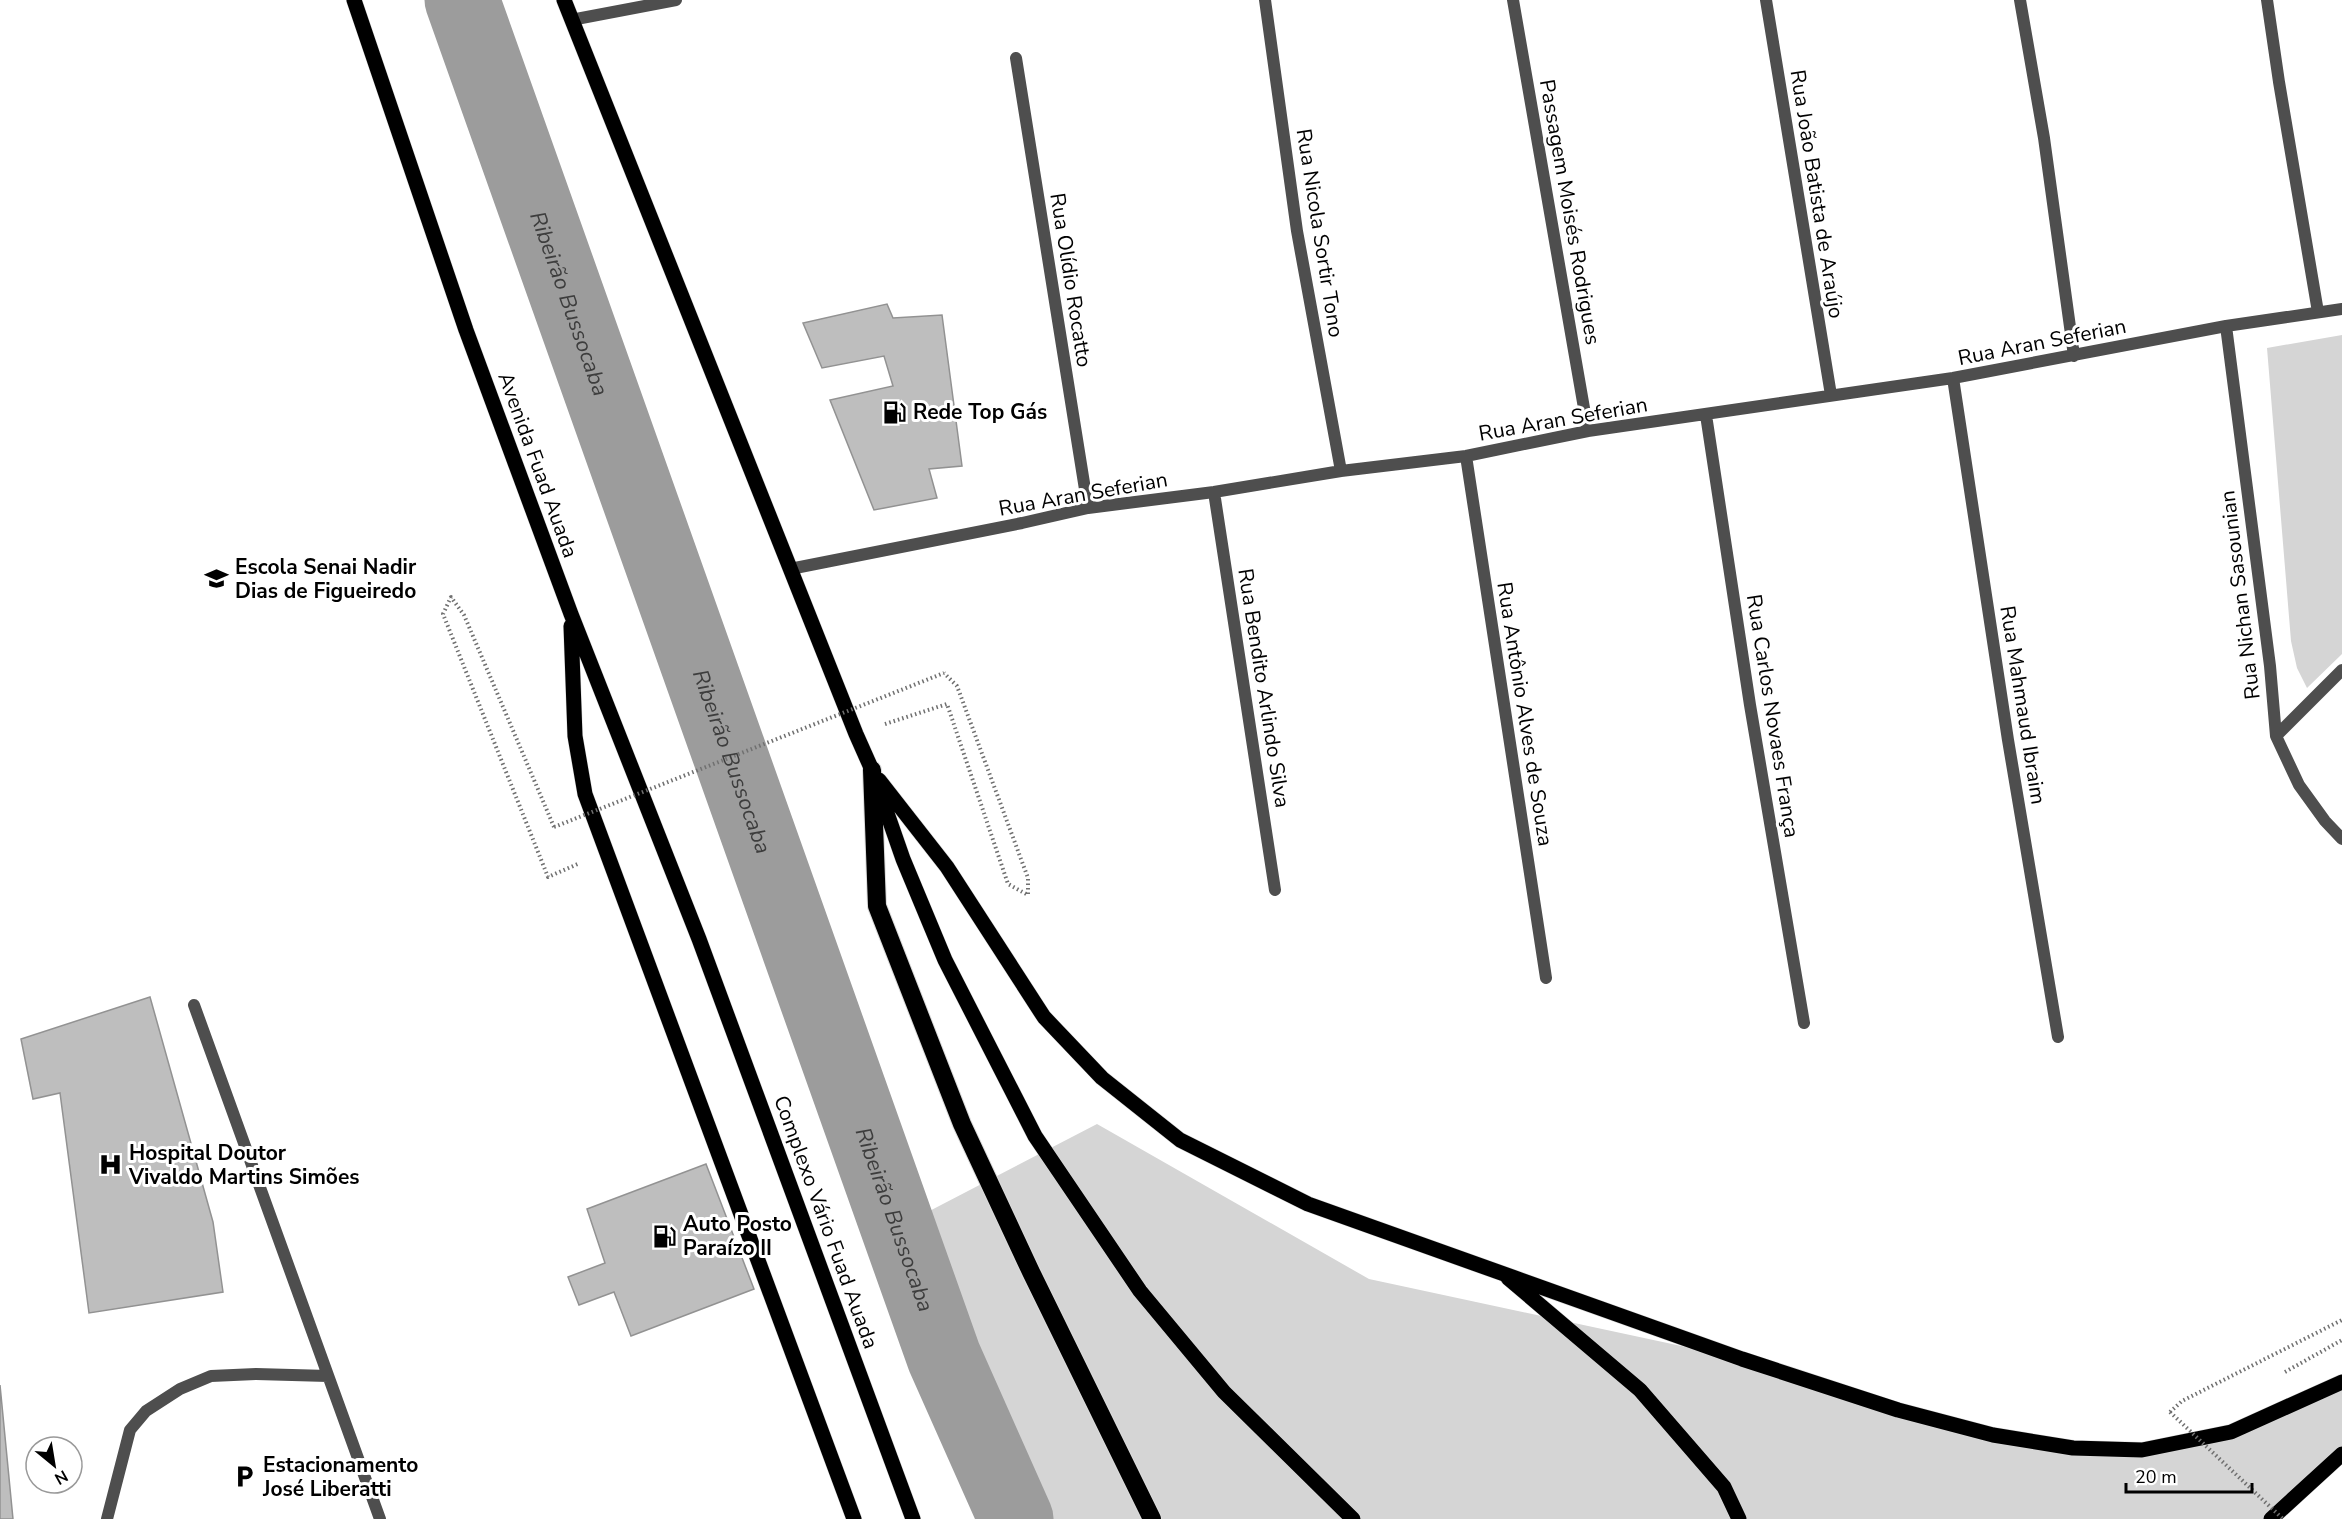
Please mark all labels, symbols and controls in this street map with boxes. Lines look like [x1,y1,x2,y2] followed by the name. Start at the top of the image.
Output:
[1783,68,1851,320] street label: Rua João Batista de Araújo
[1533,77,1607,347] street label: Passagem Moisés Rodrigues
[1290,127,1350,339] street label: Rua Nicola Sortir Tono
[1043,191,1099,369] street label: Rua Olídio Rocatto
[522,207,615,400] water label: Ribeirão Bussocaba
[1955,312,2129,372] street label: Rua Aran Seferian
[491,368,585,562] street label: Avenida Fuad Auada
[1476,390,1650,448] street label: Rua Aran Seferian
[913,398,1047,426] place label: Rede Top Gás
[882,399,908,425] fuel station icon: Rede Top Gás
[996,465,1170,523] street label: Rua Aran Seferian
[2213,489,2267,701] street label: Rua Nichan Sasounian
[235,553,417,605] place label: Escola Senai Nadir Dias de Figueiredo
[204,566,230,592] school or university icon: Escola Senai Nadir Dias de Figueiredo
[1231,566,1297,810] street label: Rua Bendito Arlindo Silva
[1490,580,1560,848] street label: Rua Antônio Alves de Souza
[1740,592,1806,840] street label: Rua Carlos Novaes França
[1993,604,2053,806] street label: Rua Mahmaud Ibraim
[685,665,778,858] water label: Ribeirão Bussocaba
[767,1091,885,1353] street label: Complexo Vário Fuad Auada
[848,1123,941,1316] water label: Ribeirão Bussocaba
[128,1139,360,1191] place label: Hospital Doutor Vivaldo Martins Simões
[98,1152,124,1178] hospital icon: Hospital Doutor Vivaldo Martins Simões
[683,1210,792,1262] place label: Auto Posto Paraízo II
[652,1223,678,1249] fuel station icon: Auto Posto Paraízo II
[24,1435,84,1495] north arrow
[262,1451,418,1503] place label: Estacionamento José Liberatti
[2126,1456,2252,1494] scale bar
[232,1464,258,1490] parking icon: Estacionamento José Liberatti
[50,1465,72,1490] text: N
[2135,1465,2177,1489] text: 20 m

